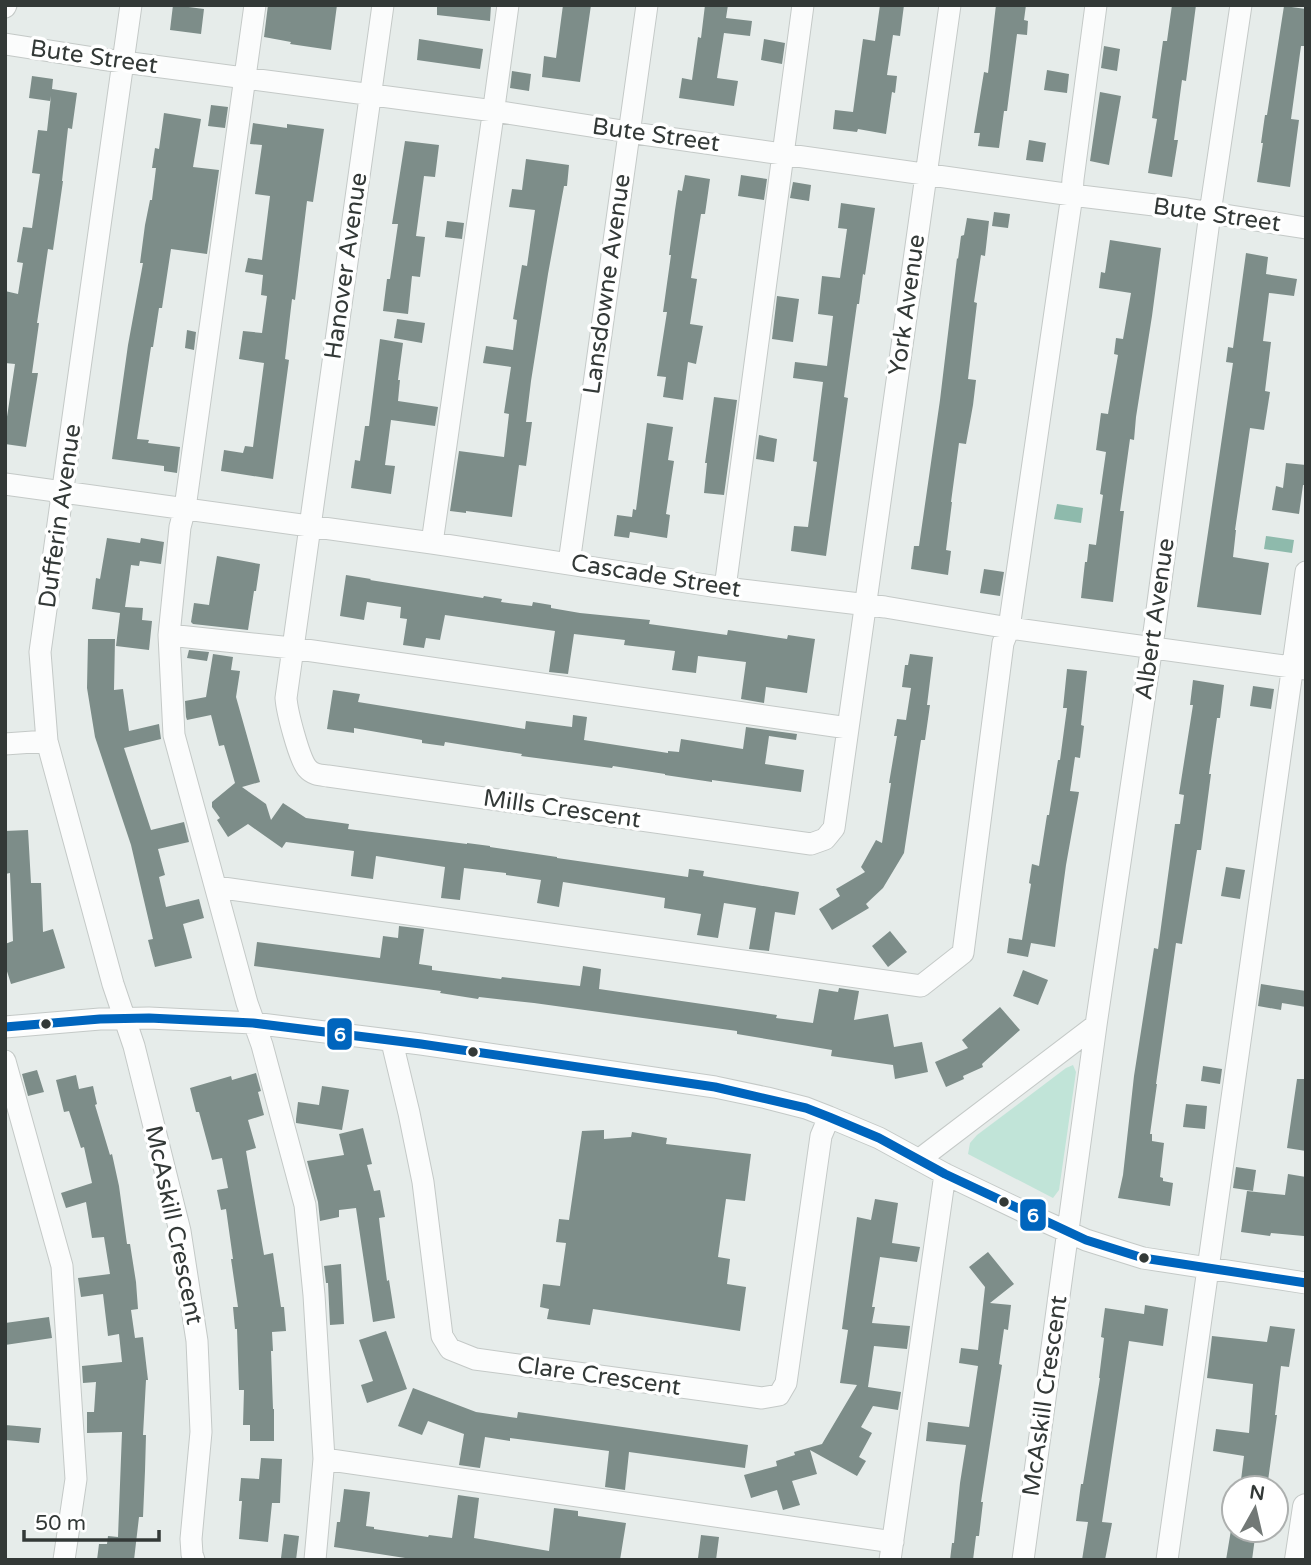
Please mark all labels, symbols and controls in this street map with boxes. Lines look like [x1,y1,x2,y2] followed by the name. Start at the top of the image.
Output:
[28,34,160,80] street label: Bute Street
[590,112,722,158] street label: Bute Street
[319,171,373,361] street label: Hanover Avenue
[577,172,637,396] street label: Lansdowne Avenue
[1151,192,1283,238] street label: Bute Street
[883,232,931,378] street label: York Avenue
[33,422,87,610] street label: Dufferin Avenue
[1129,536,1181,702] street label: Albert Avenue
[569,548,743,604] street label: Cascade Street
[481,784,643,834] street label: Mills Crescent
[39,1017,53,1031] unlabelled marker
[326,1017,353,1051] line badge: 6
[334,1024,346,1046] text: 6
[466,1045,480,1059] unlabelled marker
[139,1123,209,1327] street label: McAskill Crescent
[997,1195,1011,1209] unlabelled marker
[1019,1198,1047,1232] line badge: 6
[1027,1205,1039,1227] text: 6
[1137,1251,1151,1265] unlabelled marker
[1017,1294,1073,1498] street label: McAskill Crescent
[515,1350,683,1402] street label: Clare Crescent
[1220,1474,1290,1544] north arrow
[1248,1481,1266,1505] text: N
[24,1498,159,1542] scale bar
[35,1511,86,1536] text: 50 m

